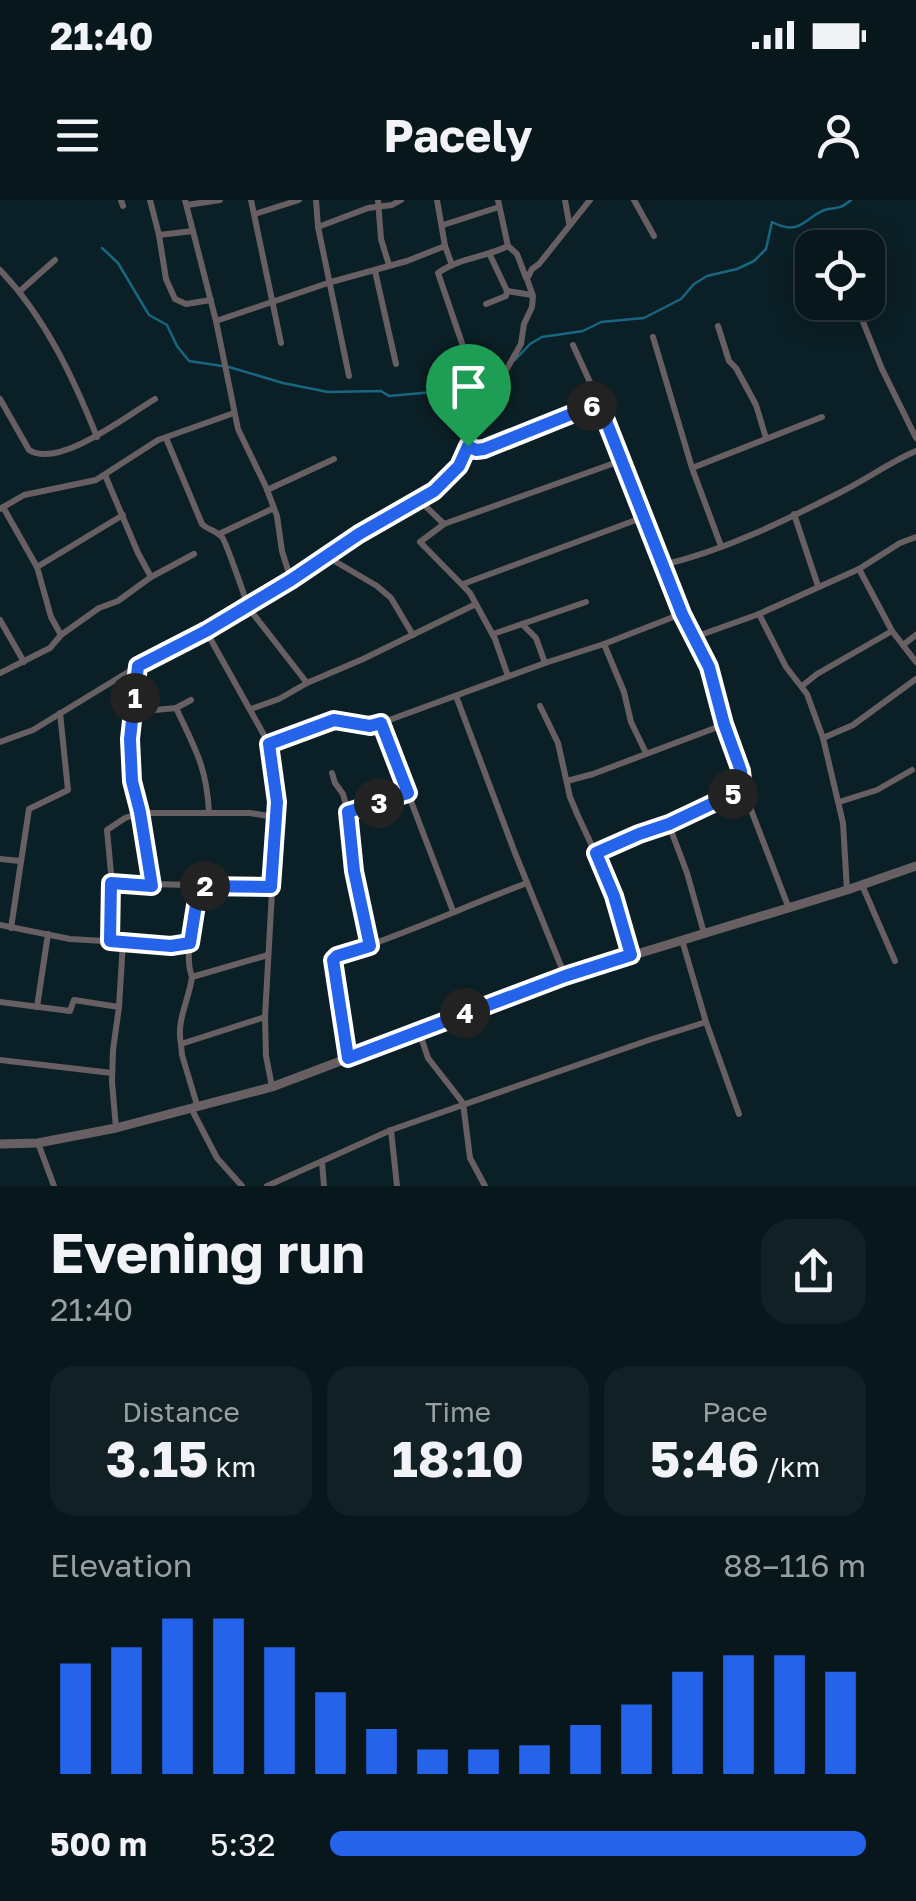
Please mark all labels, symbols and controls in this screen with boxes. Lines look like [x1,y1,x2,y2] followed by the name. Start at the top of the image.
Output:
[50,13,153,58] text: 21:40
[50,108,105,163] icon: menu
[383,108,533,162] text: Pacely
[811,108,866,163] icon: person
[795,230,885,320] map controls
[795,230,885,320] button: locate
[426,344,511,447] pin
[441,359,496,414] icon: arrive
[567,381,617,431] pin: 6
[583,389,601,422] text: 6
[110,673,160,723] pin: 1
[128,681,142,714] text: 1
[708,769,758,819] pin: 5
[724,777,742,810] text: 5
[354,778,404,828] pin: 3
[370,786,388,819] text: 3
[180,861,230,911] pin: 2
[196,869,214,902] text: 2
[440,988,490,1038] pin: 4
[456,996,474,1029] text: 4
[50,1219,365,1285] text: Evening run
[761,1219,866,1324] button: share
[50,1290,133,1328] text: 21:40
[122,1395,240,1428] text: Distance
[425,1395,491,1428] text: Time
[702,1395,768,1428] text: Pace
[106,1428,209,1488] text: 3.15
[392,1428,524,1488] text: 18:10
[650,1428,759,1488] text: 5:46
[209,1450,256,1483] text: km
[759,1450,820,1483] text: /km
[50,1546,192,1584] text: Elevation
[723,1546,866,1584] text: 88–116 m
[50,1825,147,1863] text: 500 m
[210,1825,275,1863] text: 5:32

